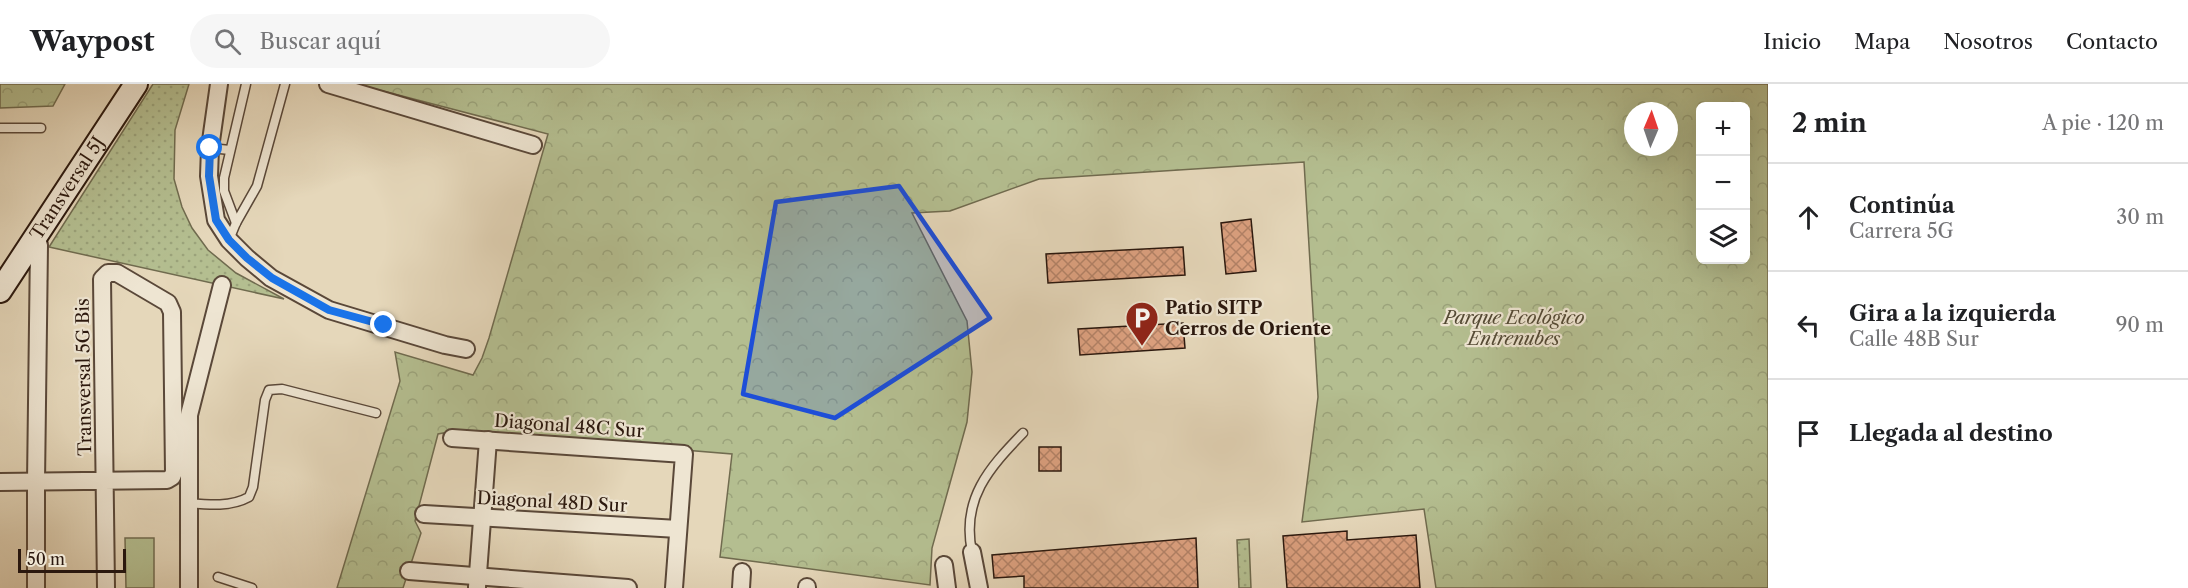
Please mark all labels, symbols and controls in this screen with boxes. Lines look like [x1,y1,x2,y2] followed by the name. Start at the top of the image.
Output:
[190,14,610,68] search box
[30,24,154,58] text: Waypost
[211,25,244,58] icon: search
[259,28,381,55] text: Buscar aquí
[1763,29,1821,54] text: Inicio
[1854,29,1910,54] text: Mapa
[1943,29,2033,54] text: Nosotros
[2066,29,2158,54] text: Contacto
[1624,102,1678,156] north arrow
[1696,102,1750,264] map controls
[1696,102,1750,156] button: +
[1792,107,1867,139] text: 2 min
[2042,111,2164,135] text: A pie · 120 m
[26,132,109,244] street label: Transversal 5J
[196,134,222,160] route start
[1696,156,1750,210] button: −
[1849,192,1955,219] text: Continúa
[1792,201,1825,234] icon: ahead
[2116,205,2164,229] text: 30 m
[1696,210,1750,264] button: layers
[1849,219,1954,243] text: Carrera 5G
[1165,297,1331,340] place label: Patio SITP Cerros de Oriente
[72,298,96,456] street label: Transversal 5G Bis
[1124,300,1160,347] parking icon: Patio SITP Cerros de Oriente
[1849,300,2056,327] text: Gira a la izquierda
[1442,307,1584,350] park label: Parque Ecológico Entrenubes
[1792,309,1825,342] icon: left
[370,311,396,337] route end
[2116,313,2164,337] text: 90 m
[1849,327,1979,351] text: Calle 48B Sur
[493,410,645,442] street label: Diagonal 48C Sur
[1792,417,1825,450] icon: arrive
[1849,420,2053,447] text: Llegada al destino
[476,487,628,517] street label: Diagonal 48D Sur
[18,546,126,574] scale bar
[27,549,65,569] text: 50 m

